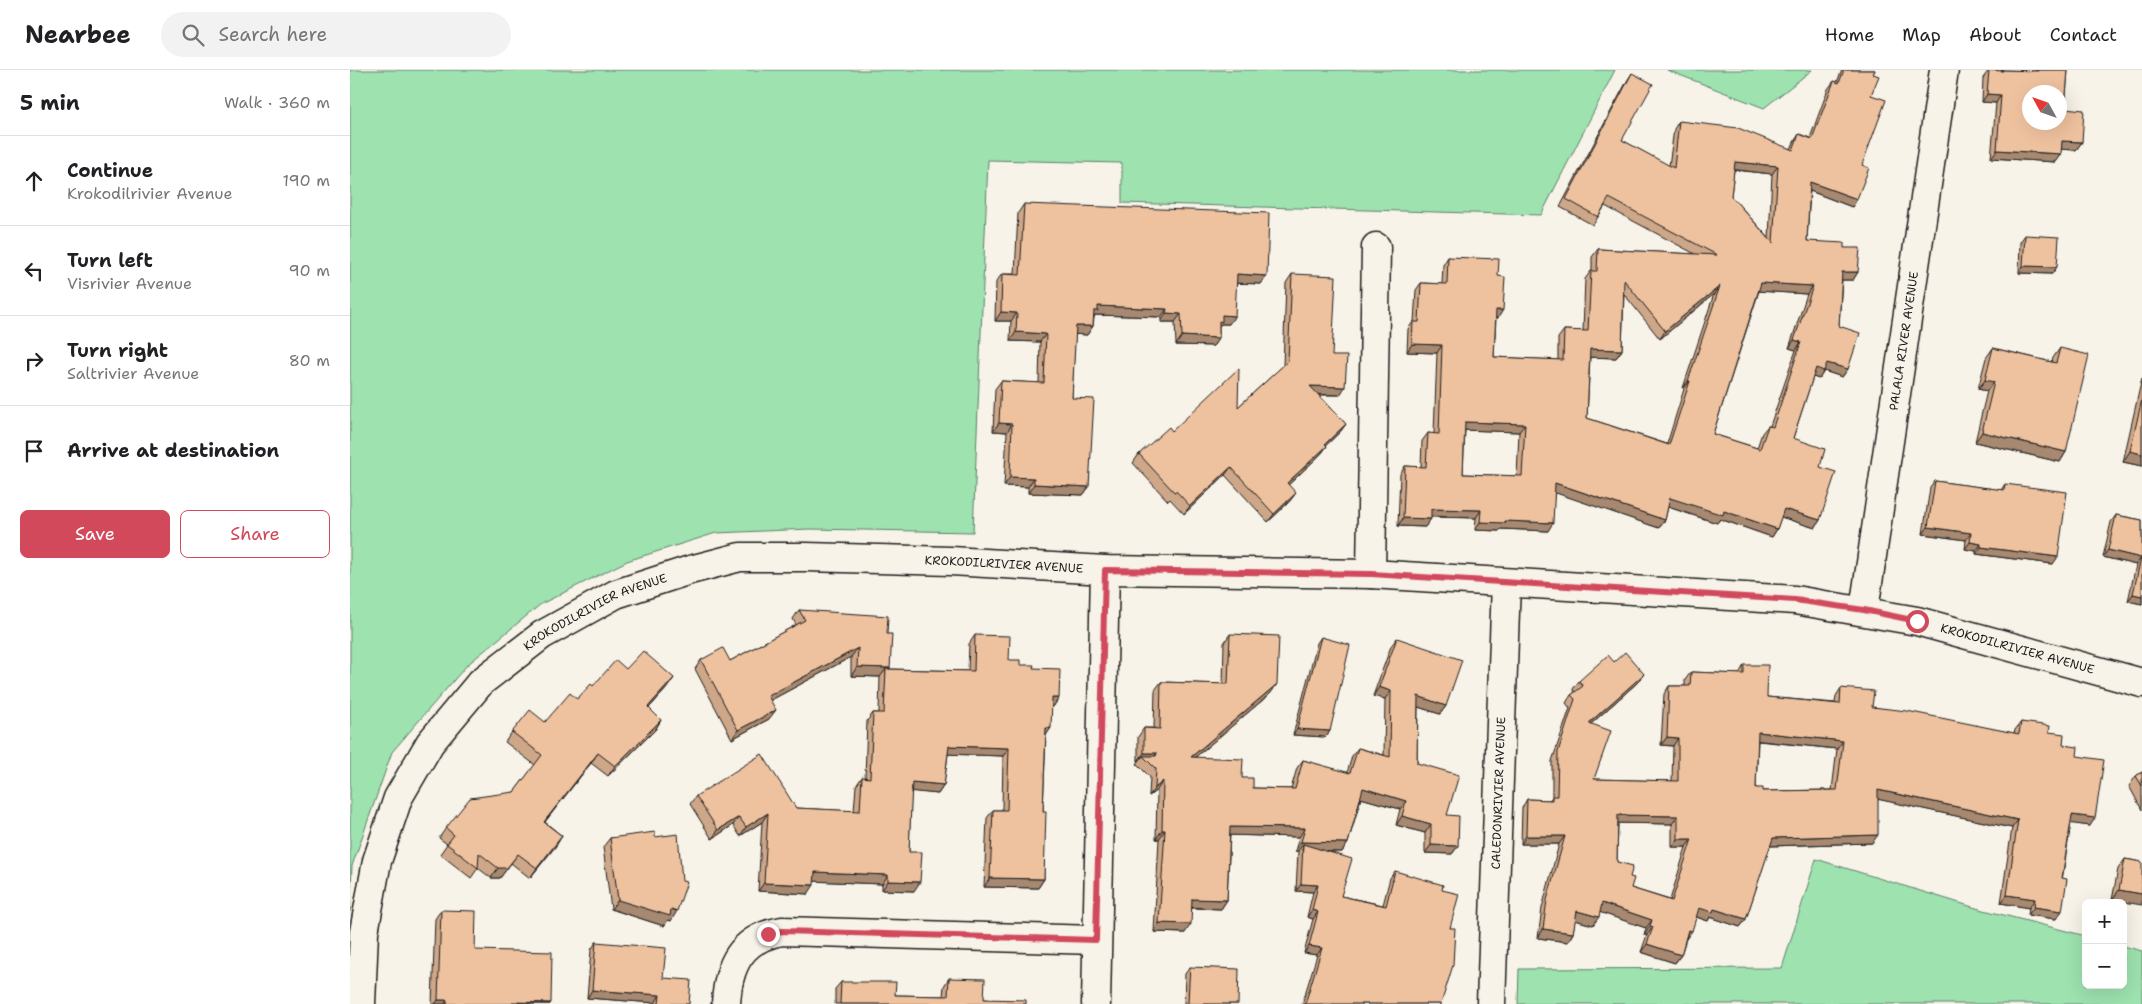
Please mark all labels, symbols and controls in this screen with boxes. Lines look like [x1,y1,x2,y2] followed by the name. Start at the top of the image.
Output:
[161,12,511,57] search box
[25,19,131,51] text: Nearbee
[179,21,207,49] icon: search
[219,22,327,47] text: Search here
[1825,23,1874,47] text: Home
[1902,23,1941,47] text: Map
[1969,23,2022,47] text: About
[2050,23,2117,47] text: Contact
[2022,85,2067,130] north arrow
[20,89,80,117] text: 5 min
[224,92,330,113] text: Walk · 360 m
[67,158,153,183] text: Continue
[20,167,48,195] icon: ahead
[283,170,330,191] text: 190 m
[67,183,233,204] text: Krokodilrivier Avenue
[67,248,153,273] text: Turn left
[20,257,48,285] icon: left
[289,260,330,281] text: 90 m
[1886,270,1922,412] street label: PALALA RIVER AVENUE
[67,273,192,294] text: Visrivier Avenue
[67,338,168,363] text: Turn right
[20,347,48,375] icon: right
[289,350,330,371] text: 80 m
[67,363,199,384] text: Saltrivier Avenue
[20,437,48,465] icon: arrive
[67,438,279,463] text: Arrive at destination
[20,510,170,558] button: Save
[180,510,330,558] button: Share
[924,552,1084,577] street label: KROKODILRIVIER AVENUE
[520,570,669,654] street label: KROKODILRIVIER AVENUE
[1906,610,1929,633] route start
[1939,620,2096,678] street label: KROKODILRIVIER AVENUE
[1488,717,1509,870] street label: CALEDONRIVIER AVENUE
[2082,899,2127,989] map controls
[2082,899,2127,944] button: +
[757,923,780,946] route end
[2082,944,2127,989] button: −

